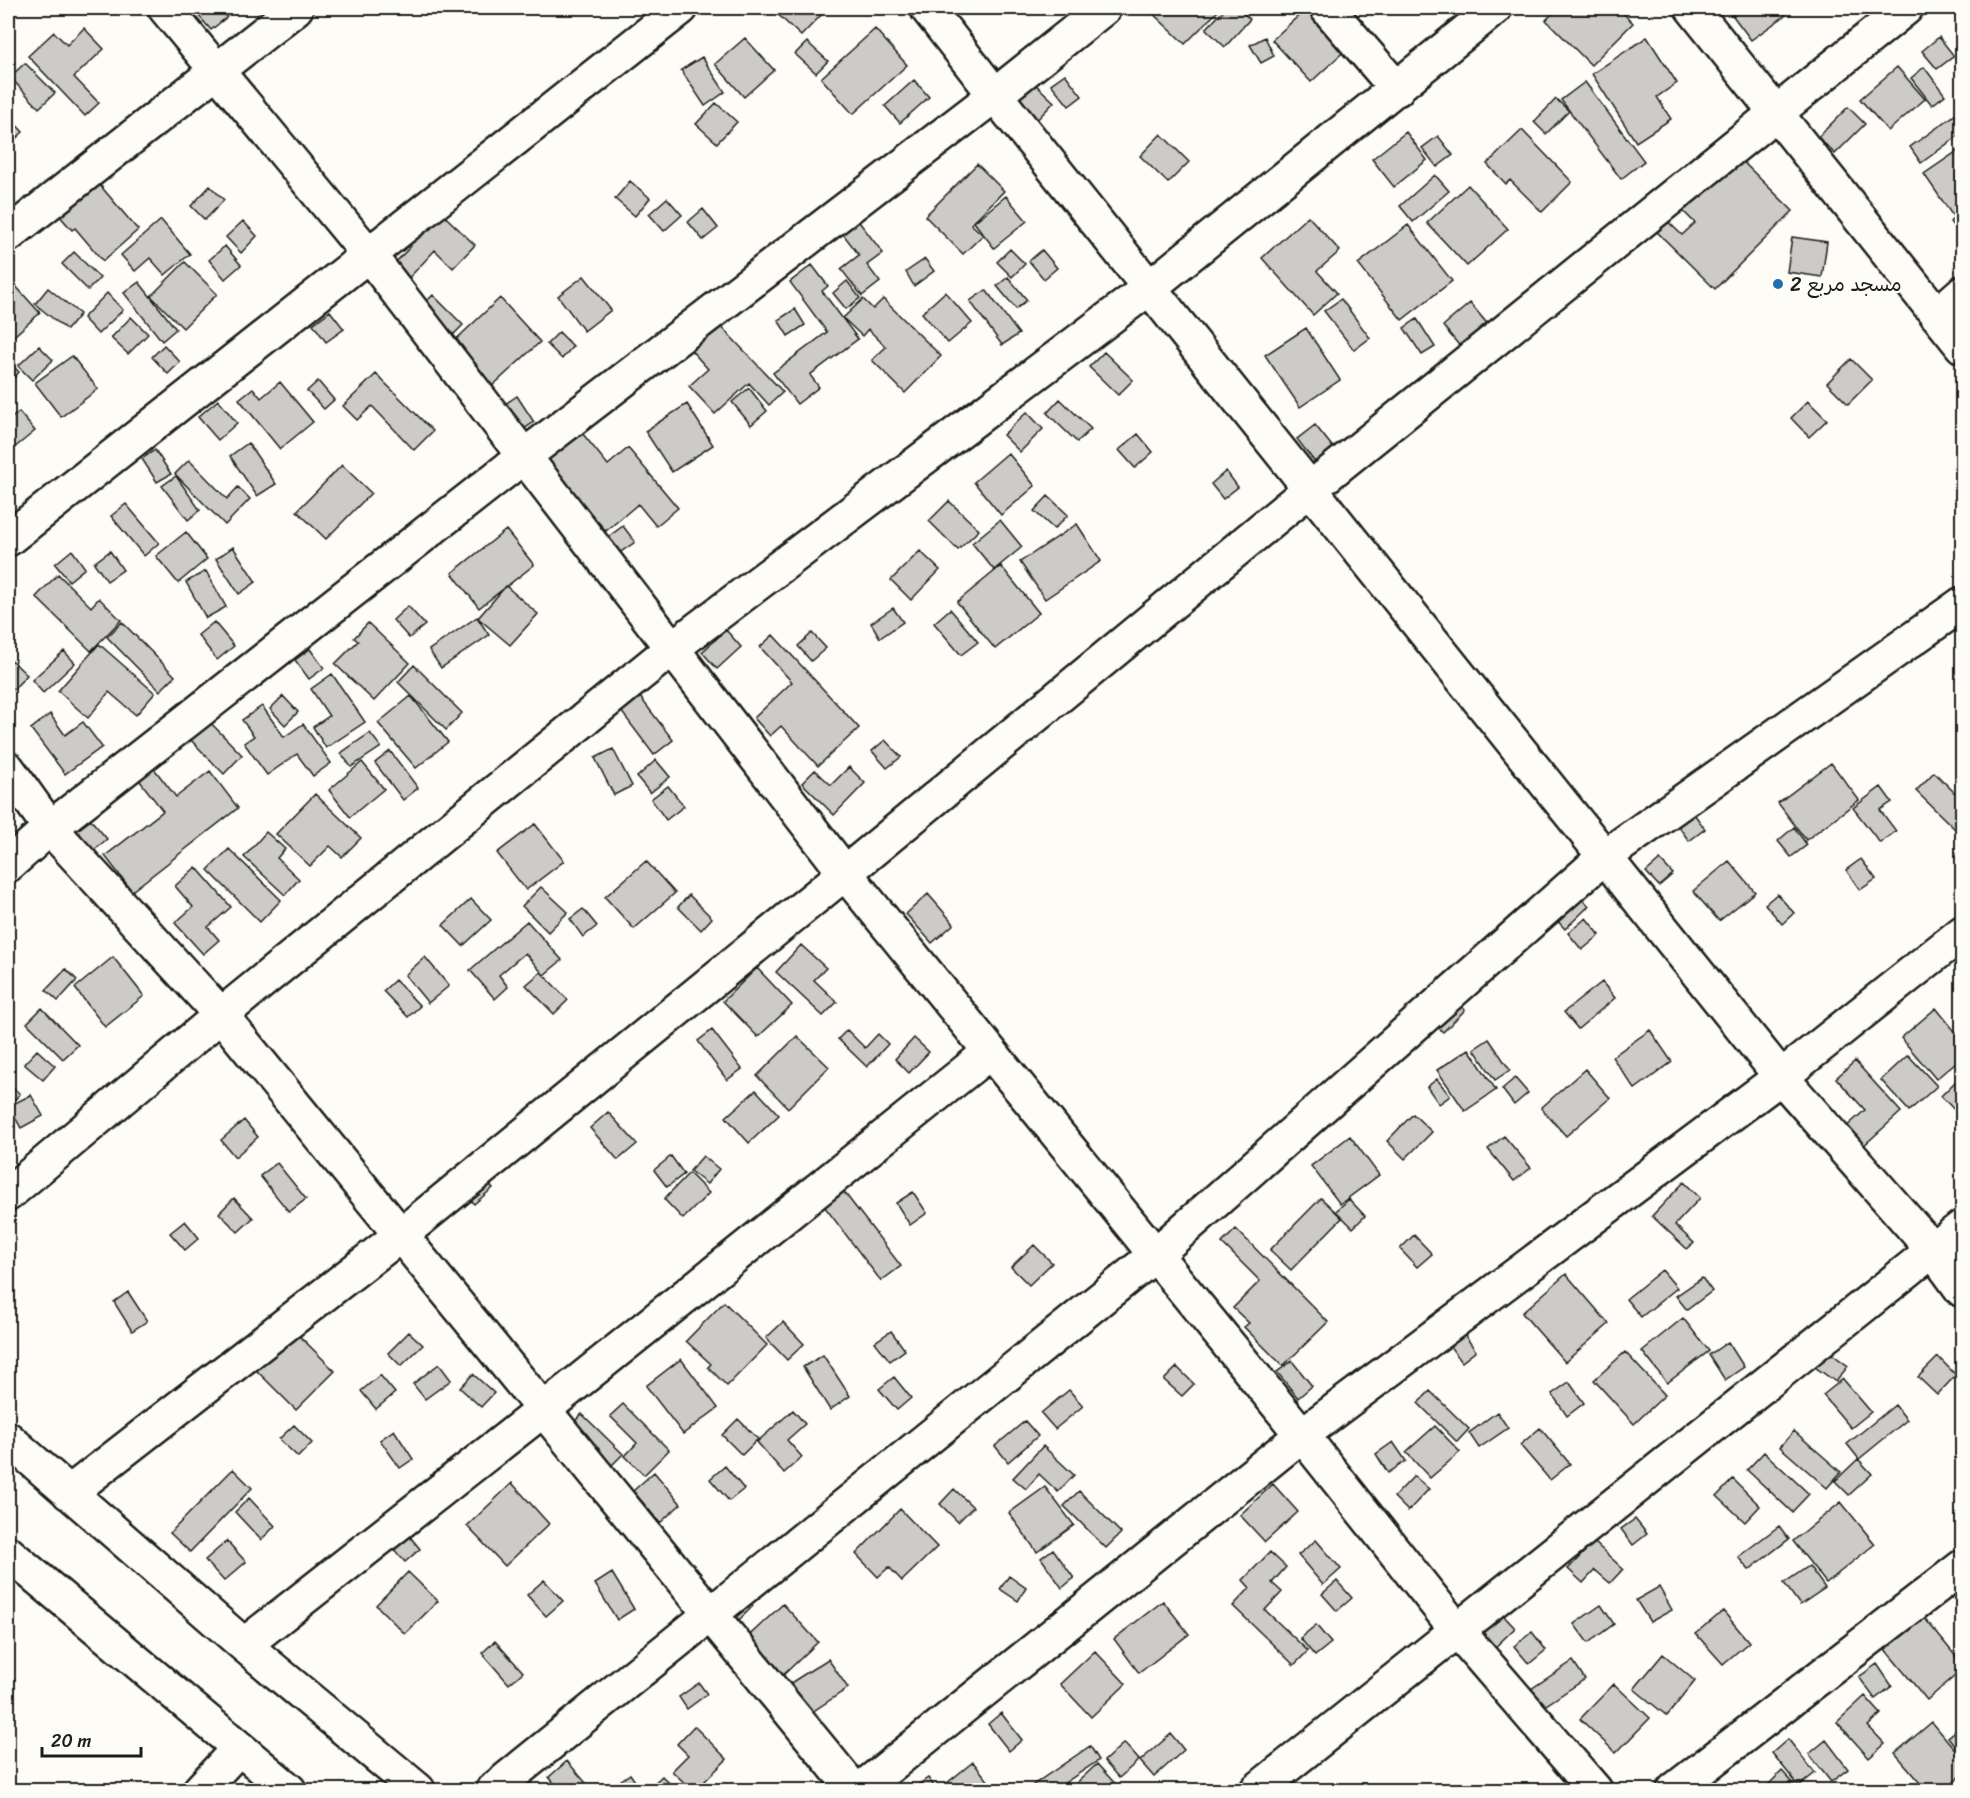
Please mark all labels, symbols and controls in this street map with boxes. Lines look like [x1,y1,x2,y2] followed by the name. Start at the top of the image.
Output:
[1790,267,1902,302] place label: مسجد مربع 2
[1771,277,1785,291] marker: مسجد مربع 2
[42,1720,141,1758] scale bar
[51,1725,91,1757] text: 20 m

